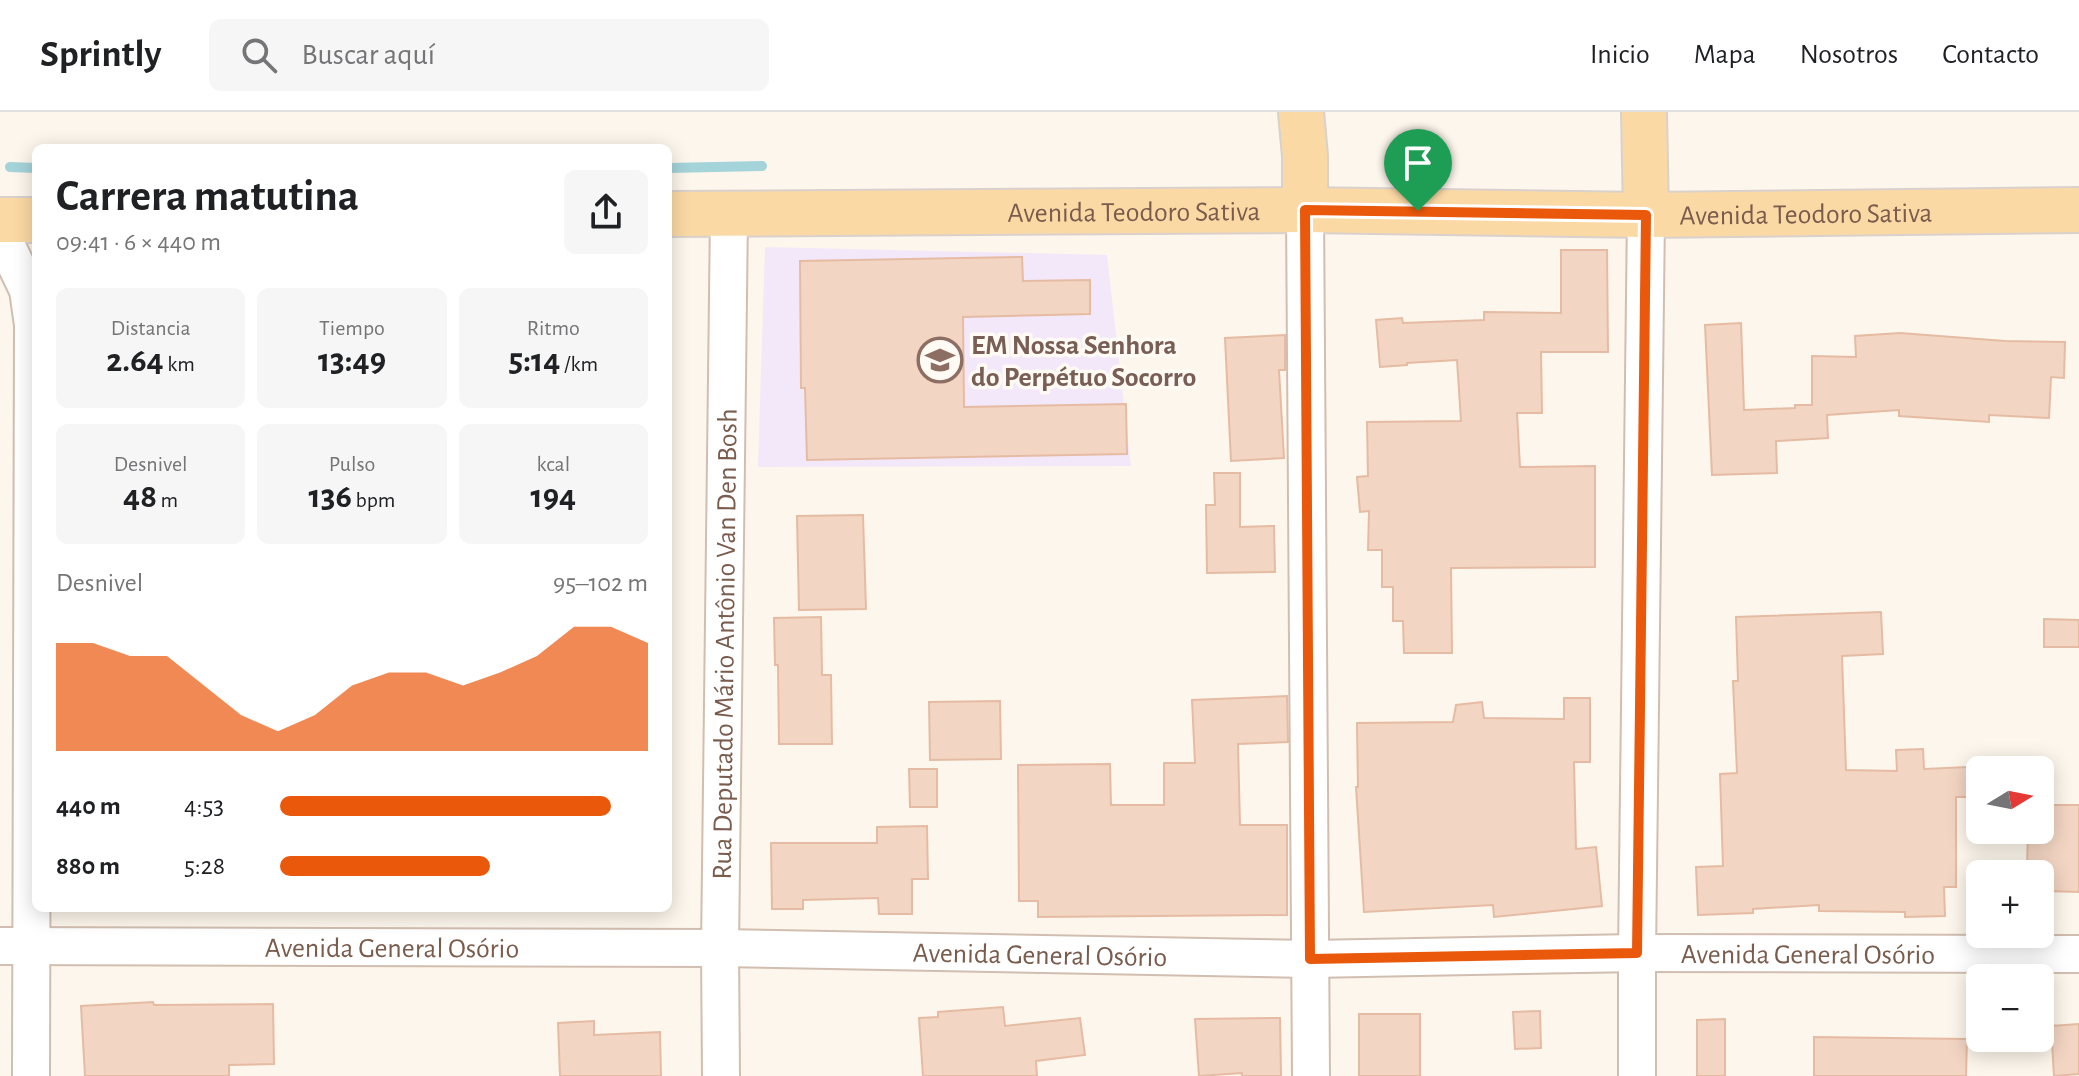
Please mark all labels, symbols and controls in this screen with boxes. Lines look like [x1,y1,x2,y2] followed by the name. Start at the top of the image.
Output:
[209,19,769,91] search box
[237,33,281,77] icon: search
[40,36,161,74] text: Sprintly
[301,40,435,70] text: Buscar aquí
[1590,41,1650,69] text: Inicio
[1694,41,1756,69] text: Mapa
[1800,41,1898,69] text: Nosotros
[1942,41,2039,69] text: Contacto
[1384,129,1452,211] pin
[1396,141,1440,185] icon: arrive
[564,170,648,254] button: share
[56,175,359,219] text: Carrera matutina
[1007,198,1261,228] street label: Avenida Teodoro Sativa
[1679,200,1933,231] street label: Avenida Teodoro Sativa
[56,229,221,255] text: 09:41 · 6 × 440 m
[111,317,191,339] text: Distancia
[319,317,385,339] text: Tiempo
[527,317,580,339] text: Ritmo
[971,332,1196,392] place label: EM Nossa Senhora do Perpétuo Socorro
[916,336,964,384] school or university icon: EM Nossa Senhora do Perpétuo Socorro
[106,344,164,378] text: 2.64
[318,344,386,378] text: 13:49
[509,344,560,378] text: 5:14
[164,353,195,375] text: km
[560,353,598,375] text: /km
[709,408,743,880] street label: Rua Deputado Mário Antônio Van Den Bosh
[114,453,188,475] text: Desnivel
[329,453,375,475] text: Pulso
[537,453,570,475] text: kcal
[123,480,157,514] text: 48
[309,480,352,514] text: 136
[530,480,576,514] text: 194
[157,489,178,511] text: m
[352,489,395,511] text: bpm
[56,570,143,596] text: Desnivel
[553,570,648,596] text: 95–102 m
[1966,756,2054,844] north arrow
[1966,756,2054,1052] map controls
[56,793,121,819] text: 440 m
[184,793,224,819] text: 4:53
[56,853,120,879] text: 880 m
[184,853,225,879] text: 5:28
[1966,860,2054,948] button: +
[265,935,519,963] street label: Avenida General Osório
[912,940,1167,972] street label: Avenida General Osório
[1681,941,1935,970] street label: Avenida General Osório
[1966,964,2054,1052] button: −

